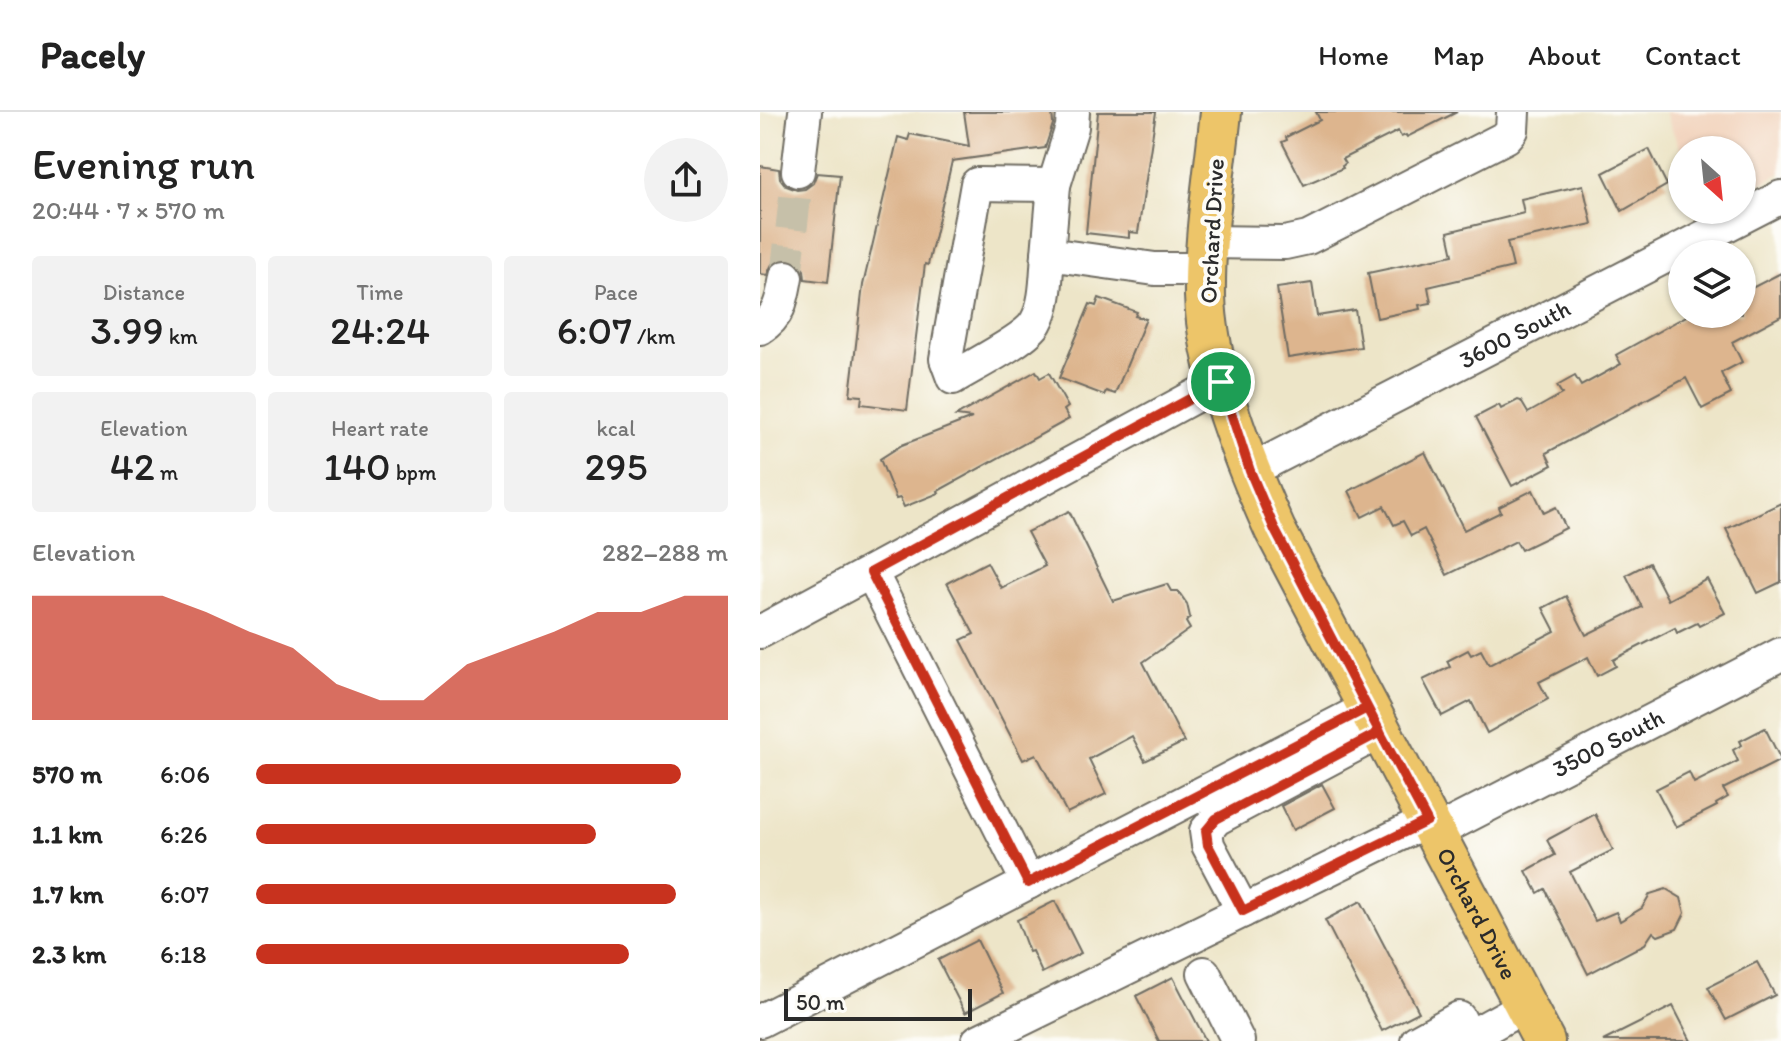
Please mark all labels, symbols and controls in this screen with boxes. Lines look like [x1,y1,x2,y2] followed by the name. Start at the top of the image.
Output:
[40,32,145,78] text: Pacely
[1318,38,1389,72] text: Home
[1433,38,1484,72] text: Map
[1528,38,1601,72] text: About
[1645,38,1741,72] text: Contact
[1668,136,1756,224] north arrow
[1668,136,1756,328] map controls
[32,137,255,190] text: Evening run
[644,138,728,222] button: share
[1193,158,1230,304] street label: Orchard Drive
[32,194,225,226] text: 20:44 · 7 × 570 m
[1668,240,1756,328] button: layers
[103,279,185,306] text: Distance
[357,279,403,306] text: Time
[594,279,638,306] text: Pace
[1454,293,1575,375] street label: 3600 South
[90,306,164,354] text: 3.99
[330,306,430,354] text: 24:24
[557,306,632,354] text: 6:07
[164,323,198,350] text: km
[632,323,675,350] text: /km
[1187,348,1255,416] pin
[1199,360,1243,404] icon: arrive
[100,415,188,442] text: Elevation
[331,415,429,442] text: Heart rate
[596,415,636,442] text: kcal
[110,442,155,490] text: 42
[323,442,391,490] text: 140
[585,442,647,490] text: 295
[155,459,178,486] text: m
[391,459,437,486] text: bpm
[32,536,135,568] text: Elevation
[602,536,728,568] text: 282–288 m
[1548,702,1668,783] street label: 3500 South
[32,758,102,790] text: 570 m
[160,758,210,790] text: 6:06
[32,818,103,850] text: 1.1 km
[160,818,208,850] text: 6:26
[1431,842,1524,984] street label: Orchard Drive
[32,878,104,910] text: 1.7 km
[160,878,209,910] text: 6:07
[32,938,106,970] text: 2.3 km
[160,938,206,970] text: 6:18
[784,985,972,1021] scale bar
[796,989,845,1016] text: 50 m

